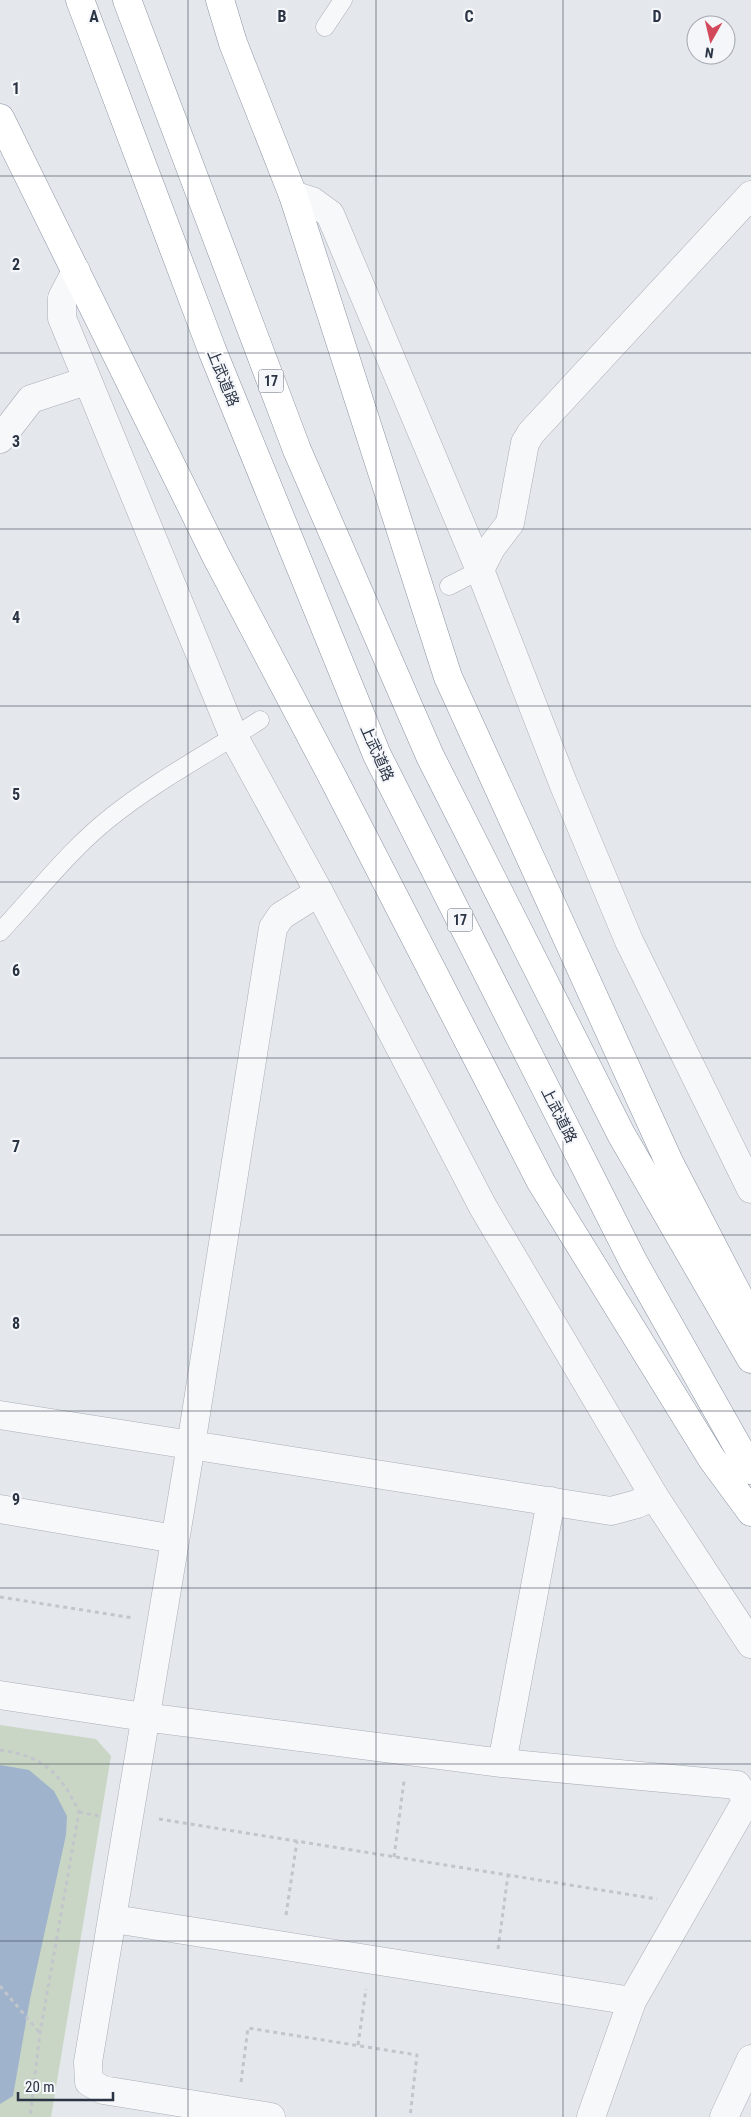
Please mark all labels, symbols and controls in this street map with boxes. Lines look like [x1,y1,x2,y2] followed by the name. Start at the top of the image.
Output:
[89,7,99,26] text: A
[278,7,287,26] text: B
[464,7,474,26] text: C
[652,7,662,26] text: D
[686,15,736,65] north arrow
[704,44,715,61] text: N
[12,79,20,98] text: 1
[12,255,20,274] text: 2
[203,347,243,409] street label: 上武道路
[258,370,284,392] road number: 17
[12,432,20,451] text: 3
[12,608,20,627] text: 4
[357,722,397,784] street label: 上武道路
[12,785,20,804] text: 5
[448,908,472,932] road number: 17
[12,961,20,980] text: 6
[537,1084,581,1146] street label: 上武道路
[12,1137,20,1156] text: 7
[12,1314,20,1333] text: 8
[12,1490,20,1509] text: 9
[18,2070,112,2102] scale bar
[25,2078,55,2096] text: 20 m

